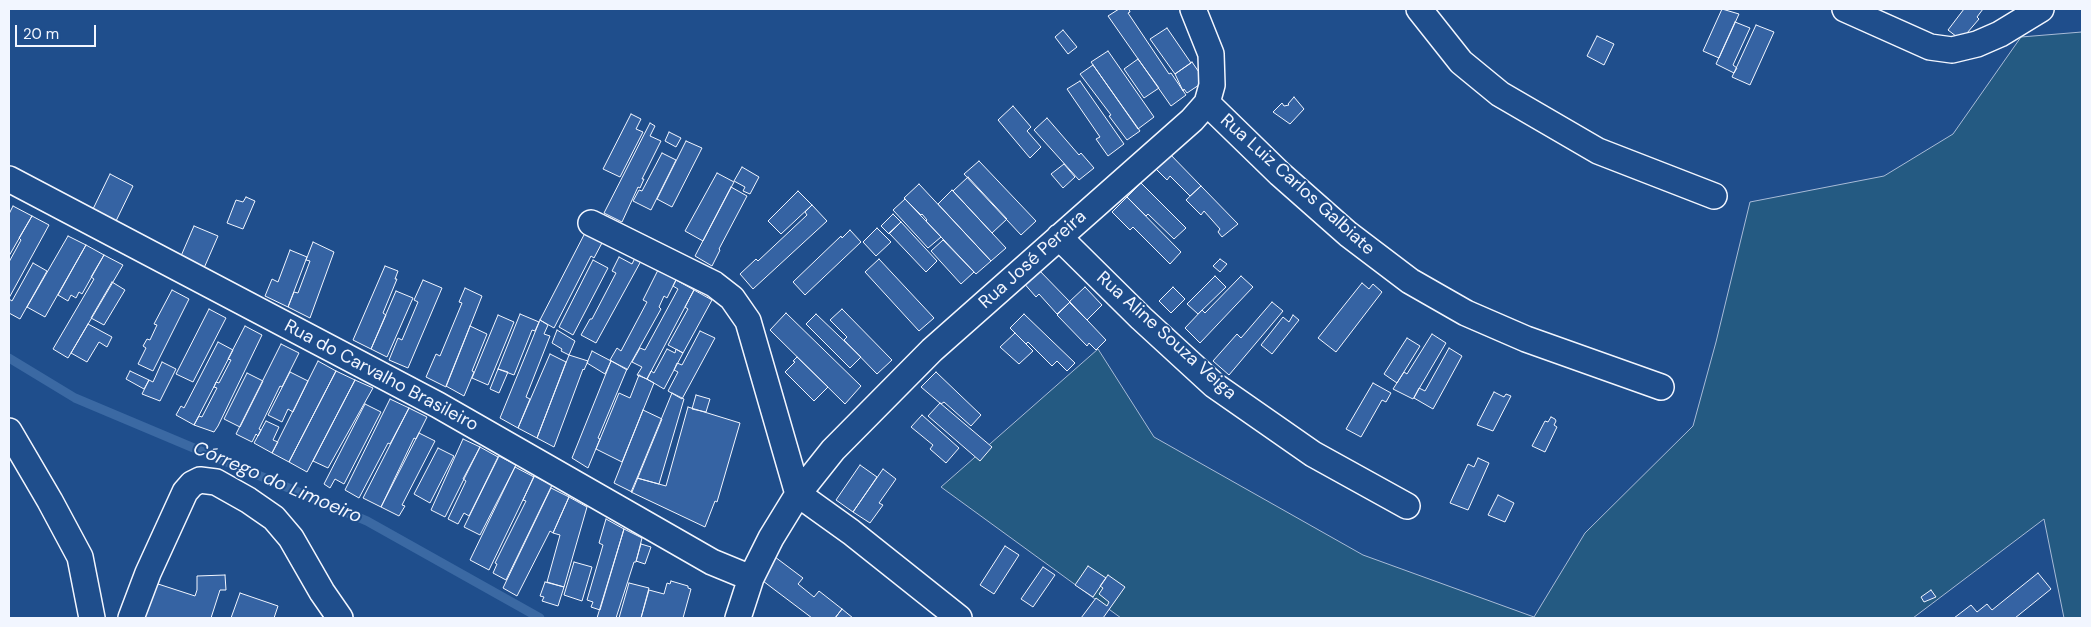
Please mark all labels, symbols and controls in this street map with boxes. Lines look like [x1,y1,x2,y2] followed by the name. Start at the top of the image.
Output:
[18,15,99,47] scale bar
[23,24,59,44] text: 20 m
[1215,110,1379,260] street label: Rua Luiz Carlos Galbiate
[975,206,1091,314] street label: Rua José Pereira
[1092,268,1240,404] street label: Rua Aline Souza Veiga
[280,316,482,436] street label: Rua do Carvalho Brasileiro
[189,437,365,529] water label: Córrego do Limoeiro

